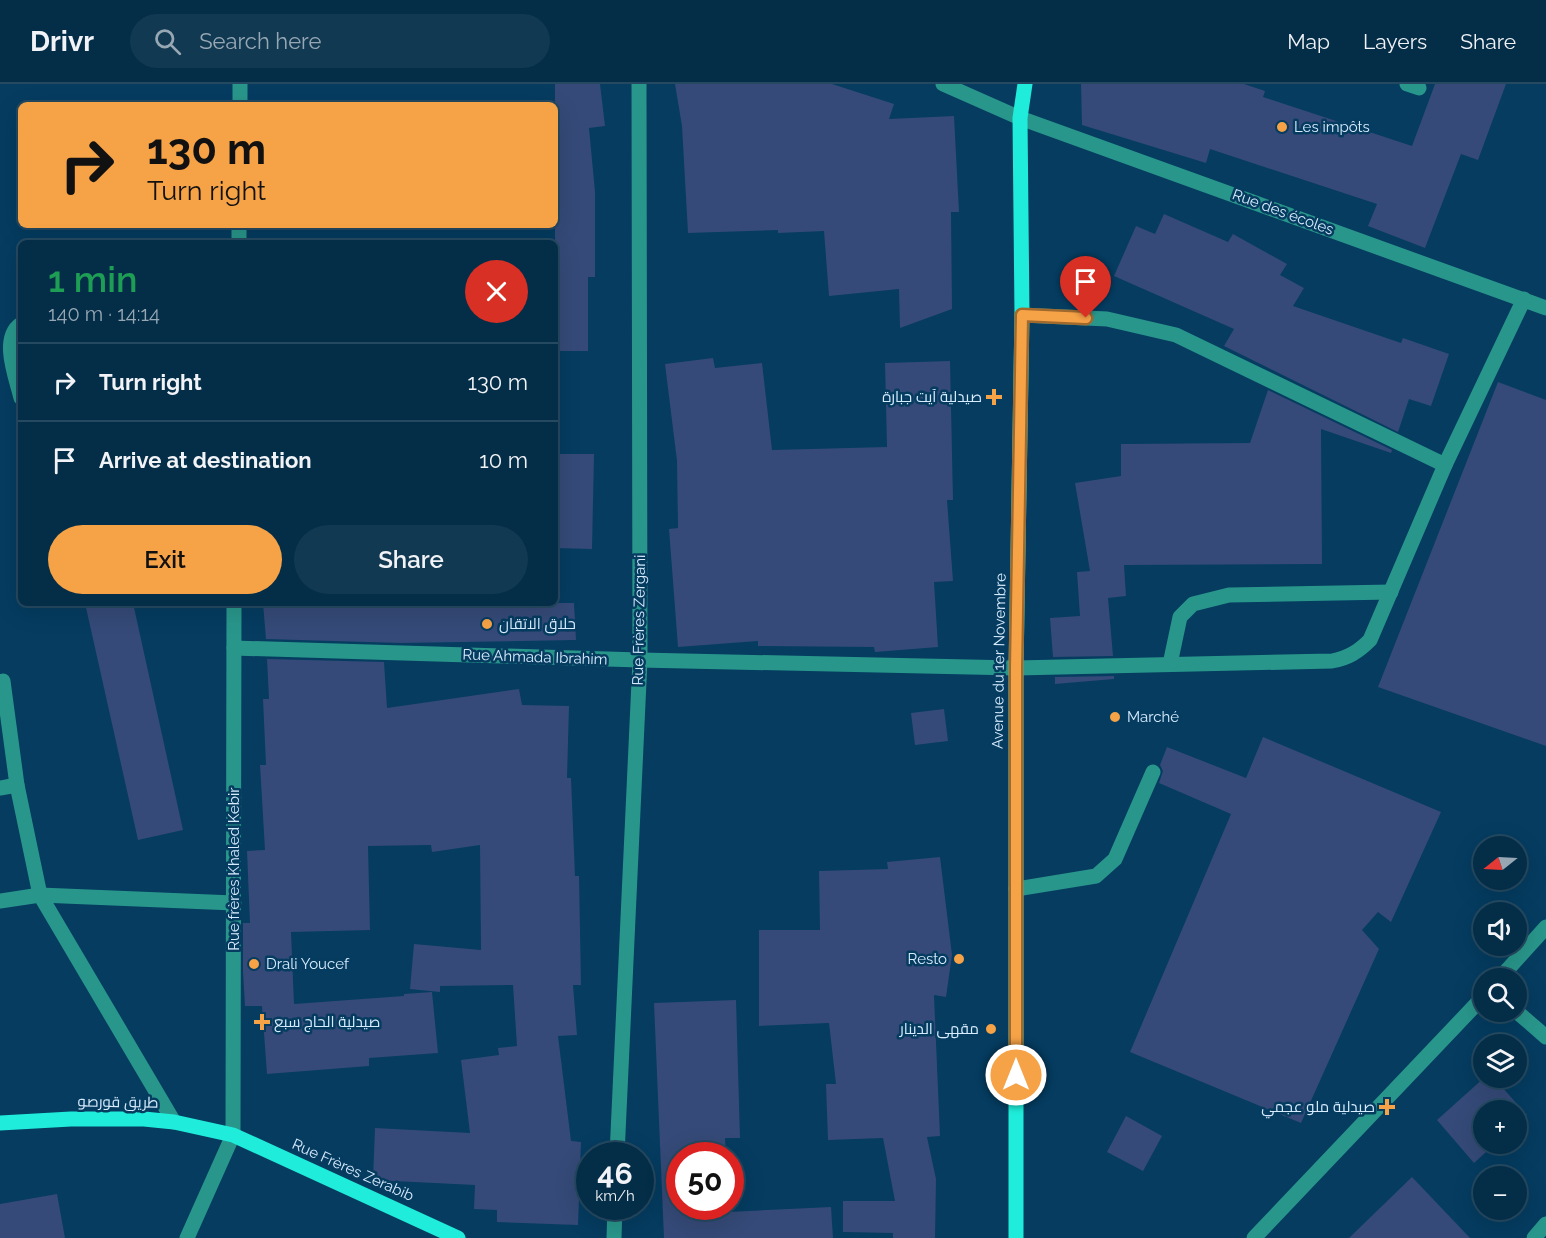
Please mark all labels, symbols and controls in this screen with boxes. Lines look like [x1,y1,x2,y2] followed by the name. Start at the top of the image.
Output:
[130,14,550,68] search box
[30,25,94,58] text: Drivr
[151,25,184,58] icon: search
[199,28,321,54] text: Search here
[1287,29,1330,54] text: Map
[1363,29,1427,54] text: Layers
[1460,29,1516,54] text: Share
[1294,118,1370,136] place label: Les impôts
[1275,120,1289,134] marker: Les impôts
[147,125,266,174] text: 130 m
[48,126,126,204] icon: right
[147,175,266,206] text: Turn right
[1230,185,1336,239] street label: Rue des écoles
[1060,256,1111,318] pin
[48,258,137,300] text: 1 min
[465,260,528,323] button: close
[1069,265,1102,298] icon: arrive
[48,302,160,326] text: 140 m · 14:14
[48,366,81,399] icon: right
[99,369,202,395] text: Turn right
[468,369,528,395] text: 130 m
[882,388,982,406] place label: صيدلية آيت جبارة
[987,390,1001,404] marker: صيدلية آيت جبارة
[48,444,81,477] icon: arrive
[99,447,312,473] text: Arrive at destination
[479,447,528,473] text: 10 m
[48,525,282,594] button: Exit
[294,525,528,594] button: Share
[629,554,649,686] street label: Rue Frères Zergani
[988,573,1010,749] street label: Avenue du 1er Novembre
[499,615,576,634] place label: حلاق الاتقان
[480,617,494,631] marker: حلاق الاتقان
[462,645,608,669] street label: Rue Ahmada Ibrahim
[1127,708,1179,726] place label: Marché
[1108,710,1122,724] marker: Marché
[225,787,243,951] street label: Rue frères Khaled Kebir
[1473,836,1527,890] north arrow
[1473,836,1527,1220] map controls
[1473,902,1527,956] button: sound
[908,950,947,968] place label: Resto
[952,952,966,966] marker: Resto
[266,955,350,973] place label: Drali Youcef
[247,957,261,971] marker: Drali Youcef
[1473,968,1527,1022] button: search
[274,1013,380,1033] place label: صيدلية الحاج سبع
[255,1015,269,1029] marker: صيدلية الحاج سبع
[899,1020,979,1039] place label: مقهى الدينار
[984,1022,998,1036] marker: مقهى الدينار
[1473,1034,1527,1088] button: layers
[984,1043,1048,1107] position arrow
[77,1092,159,1113] street label: طريق قورصو
[1261,1098,1375,1119] place label: صيدلية ملو عجمي
[1380,1100,1394,1114] marker: صيدلية ملو عجمي
[1473,1100,1527,1154] button: +
[289,1135,417,1205] street label: Rue Frères Zerabib
[666,1142,744,1220] speed limit sign: 50
[597,1156,633,1191] text: 46
[1473,1166,1527,1220] button: −
[595,1187,635,1205] text: km/h

